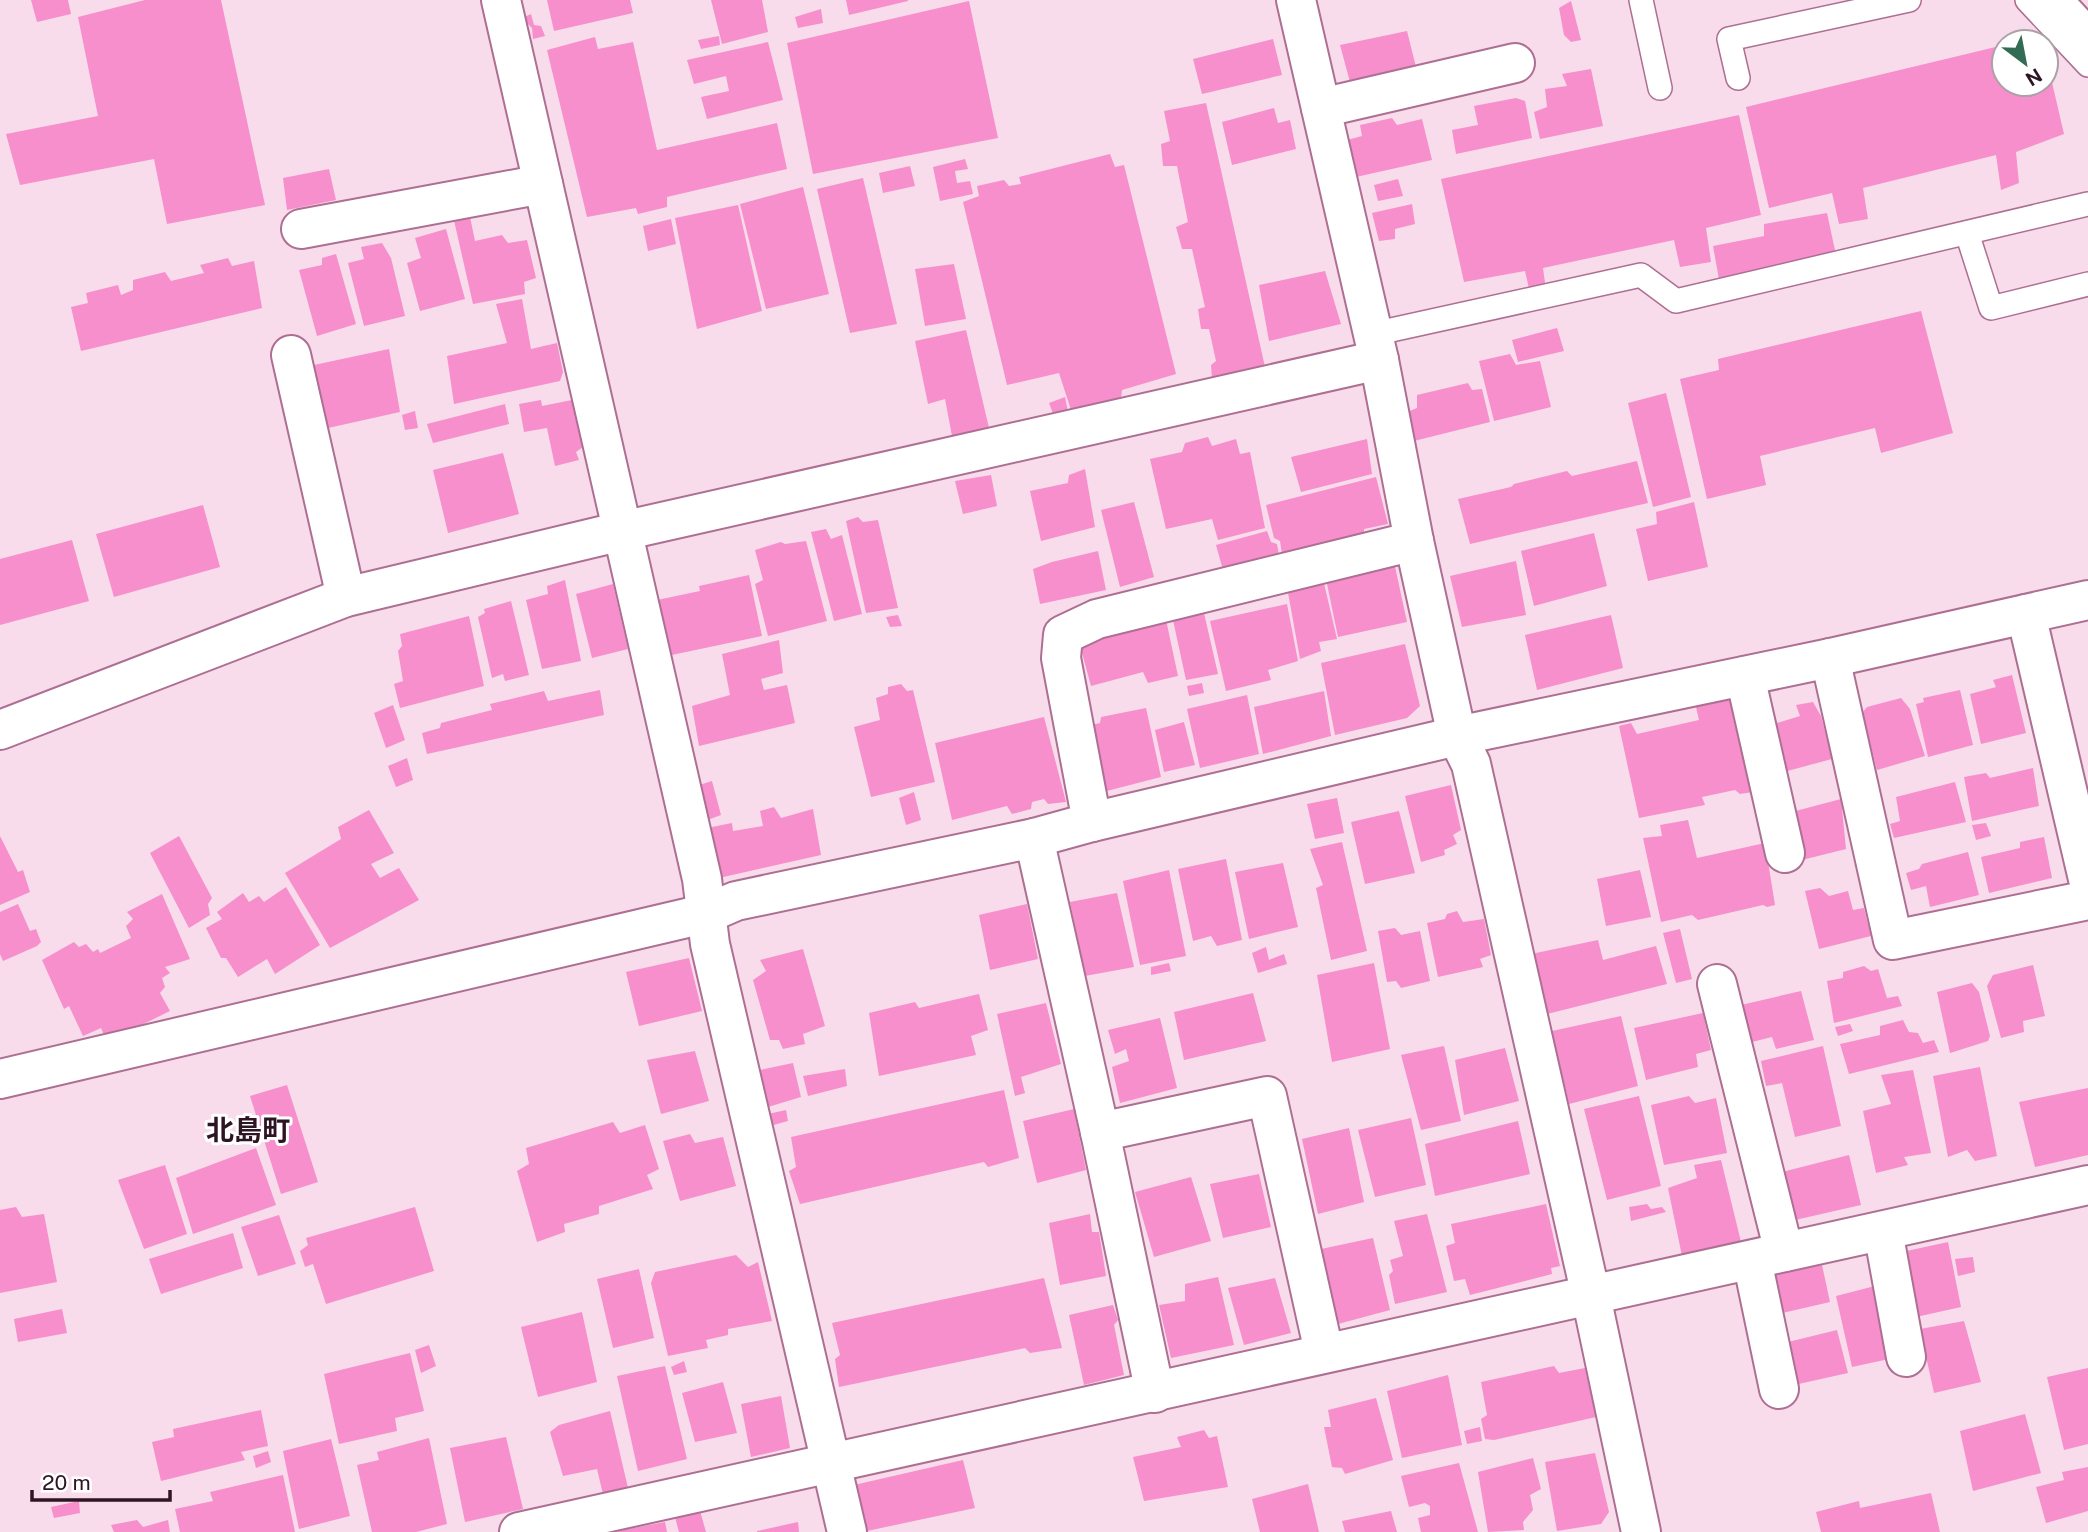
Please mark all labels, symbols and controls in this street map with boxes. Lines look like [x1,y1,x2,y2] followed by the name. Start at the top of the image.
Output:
[1990,28,2060,98] north arrow
[2022,64,2046,91] text: N
[206,1113,290,1146] district label: 北島町
[32,1458,170,1502] scale bar
[42,1470,91,1495] text: 20 m

